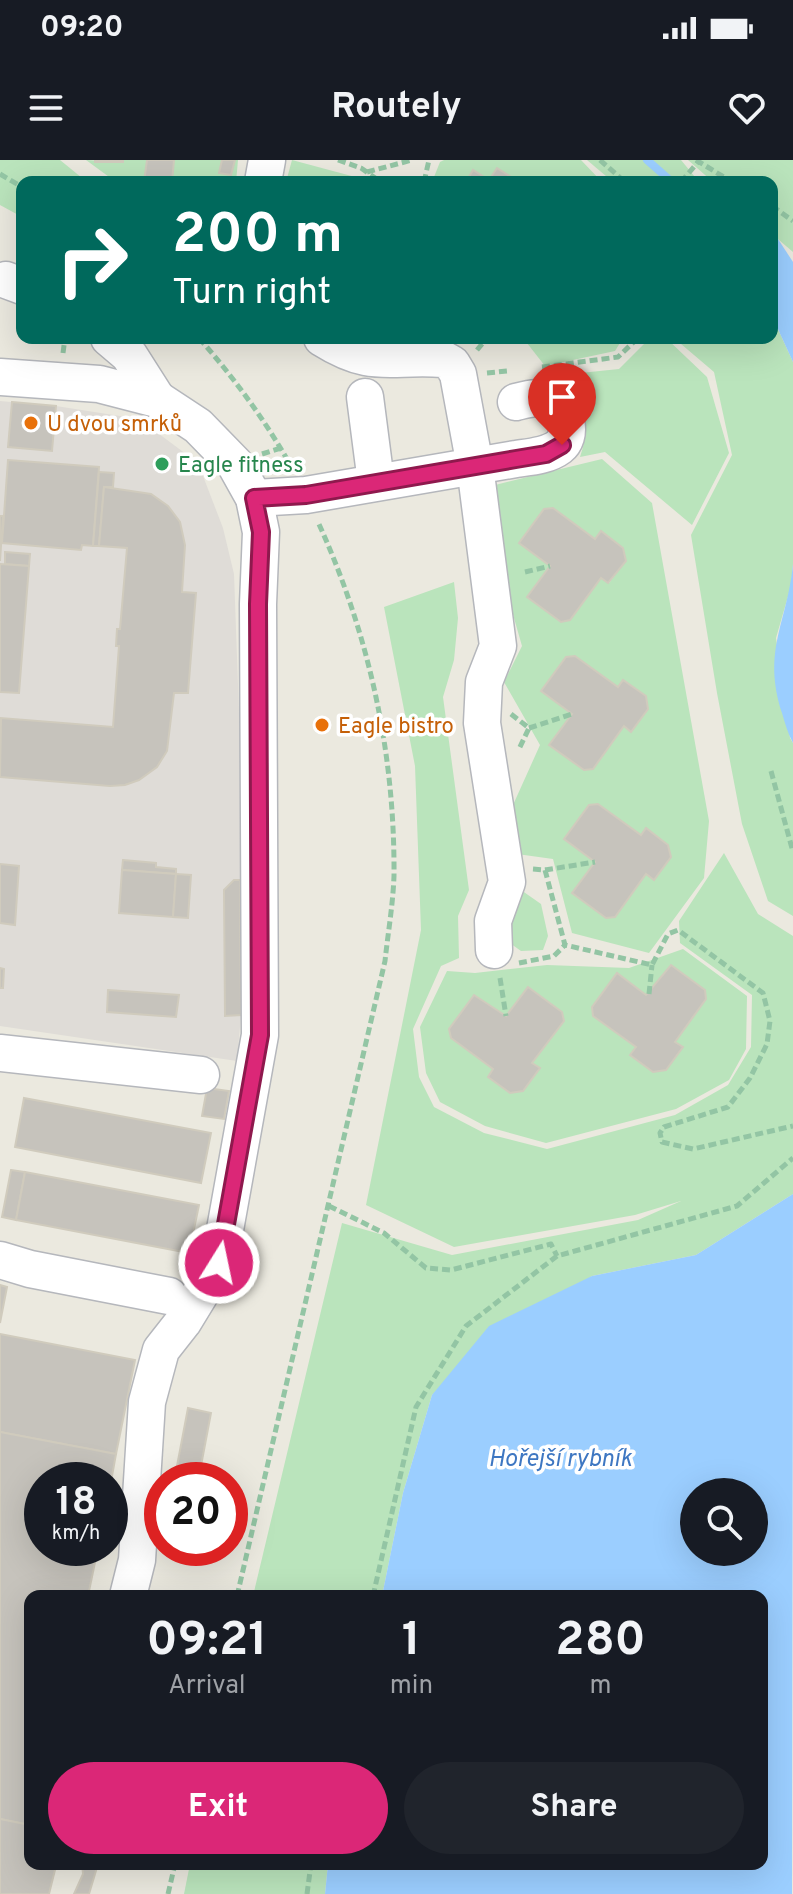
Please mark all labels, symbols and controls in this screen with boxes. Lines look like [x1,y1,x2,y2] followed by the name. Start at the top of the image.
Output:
[40,10,124,47] text: 09:20
[331,85,462,131] text: Routely
[24,86,68,130] icon: menu
[725,86,769,130] icon: heart
[172,202,343,272] text: 200 m
[40,208,144,312] icon: right
[172,271,331,317] text: Turn right
[528,363,596,445] pin
[540,375,584,419] icon: arrive
[47,412,182,439] place label: U dvou smrků
[22,414,40,432] marker: U dvou smrků
[178,453,303,480] place label: Eagle fitness
[153,455,171,473] marker: Eagle fitness
[338,714,454,741] place label: Eagle bistro
[313,716,331,734] marker: Eagle bistro
[177,1221,261,1305] position arrow
[488,1445,633,1475] water label: Hořejší rybník
[144,1462,248,1566] speed limit sign: 20
[680,1478,768,1566] map controls
[680,1478,768,1566] button: search
[55,1479,97,1529] text: 18
[52,1521,100,1547] text: km/h
[146,1612,268,1672] text: 09:21
[402,1612,421,1672] text: 1
[555,1612,646,1672] text: 280
[168,1670,246,1703] text: Arrival
[390,1670,433,1703] text: min
[590,1670,612,1703] text: m
[48,1762,388,1854] button: Exit
[404,1762,744,1854] button: Share

